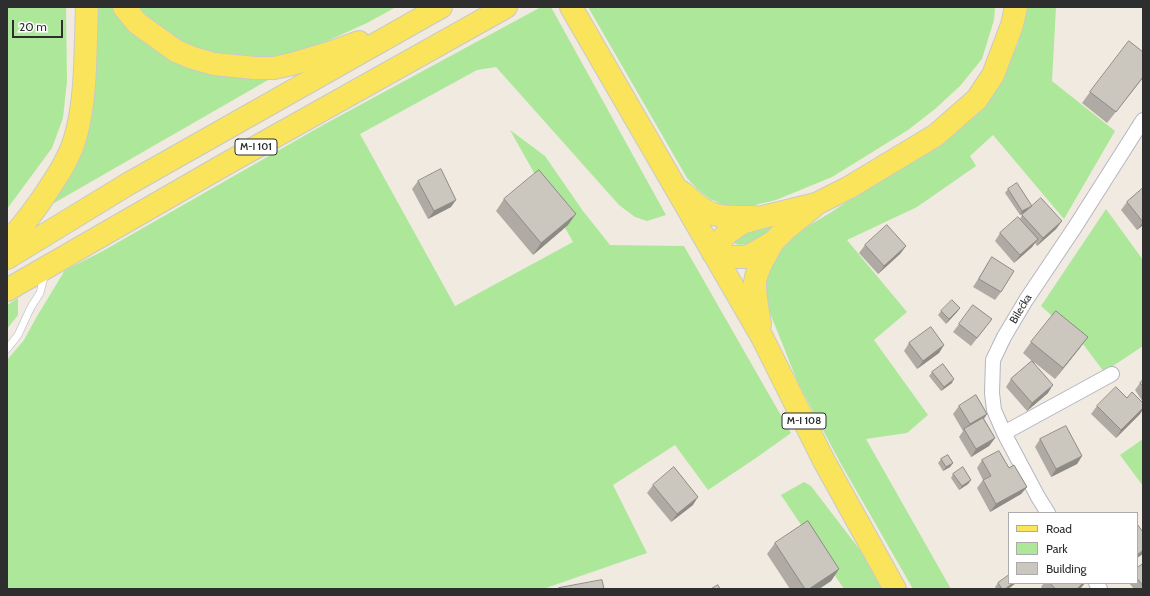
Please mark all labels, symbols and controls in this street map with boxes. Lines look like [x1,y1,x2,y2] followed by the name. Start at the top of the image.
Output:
[14,12,65,38] scale bar
[19,19,47,34] text: 20 m
[235,139,277,155] road number: M-I 101
[1007,292,1035,326] street label: Bilećka
[782,413,826,429] road number: M-I 108
[1008,512,1138,584] legend
[1046,521,1072,536] text: Road
[1046,541,1068,556] text: Park
[1046,561,1087,576] text: Building

